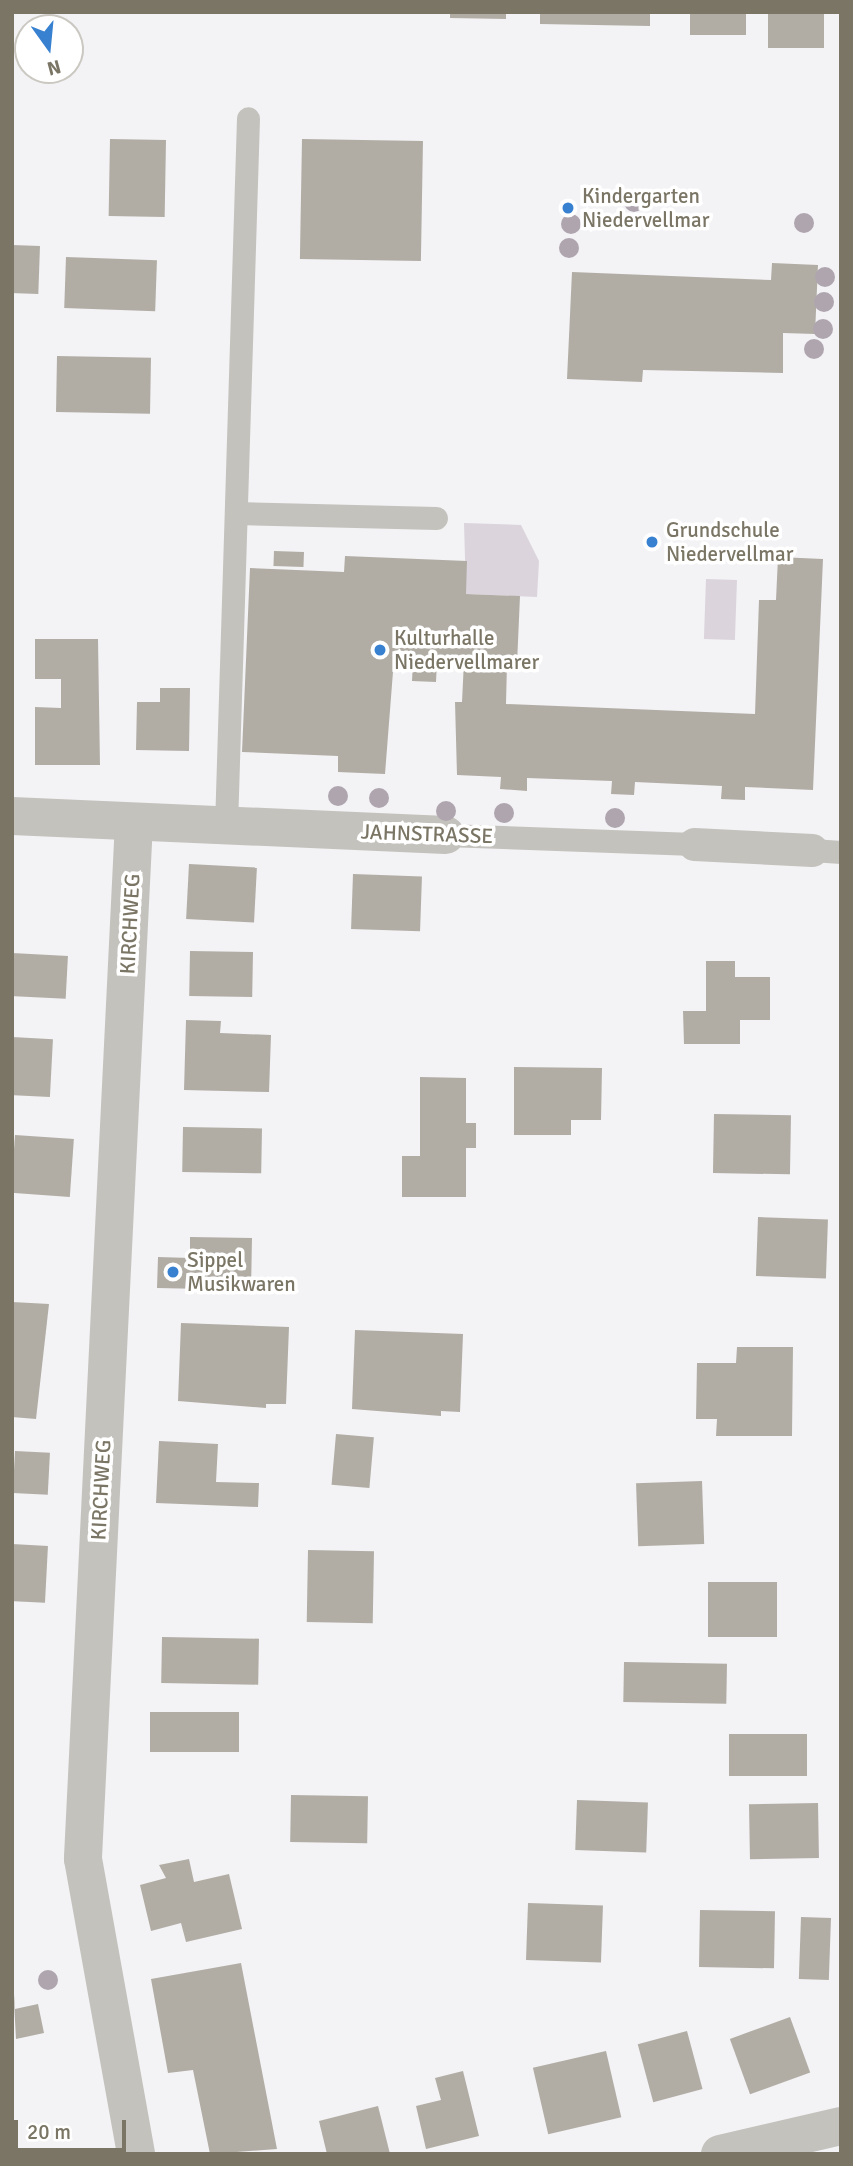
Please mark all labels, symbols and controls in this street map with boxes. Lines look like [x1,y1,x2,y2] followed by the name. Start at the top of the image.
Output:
[14,14,84,84] north arrow
[44,54,63,81] text: N
[582,183,709,233] place label: Kindergarten Niedervellmar
[560,200,576,216] marker: Kindergarten Niedervellmar
[666,517,793,567] place label: Grundschule Niedervellmar
[644,534,660,550] marker: Grundschule Niedervellmar
[394,625,539,675] place label: Kulturhalle Niedervellmarer
[372,642,388,658] marker: Kulturhalle Niedervellmarer
[360,819,494,849] street label: JAHNSTRASSE
[115,873,145,975] street label: KIRCHWEG
[187,1247,296,1297] place label: Sippel Musikwaren
[165,1264,181,1280] marker: Sippel Musikwaren
[86,1439,116,1541] street label: KIRCHWEG
[18,2106,130,2150] scale bar
[27,2119,71,2145] text: 20 m

